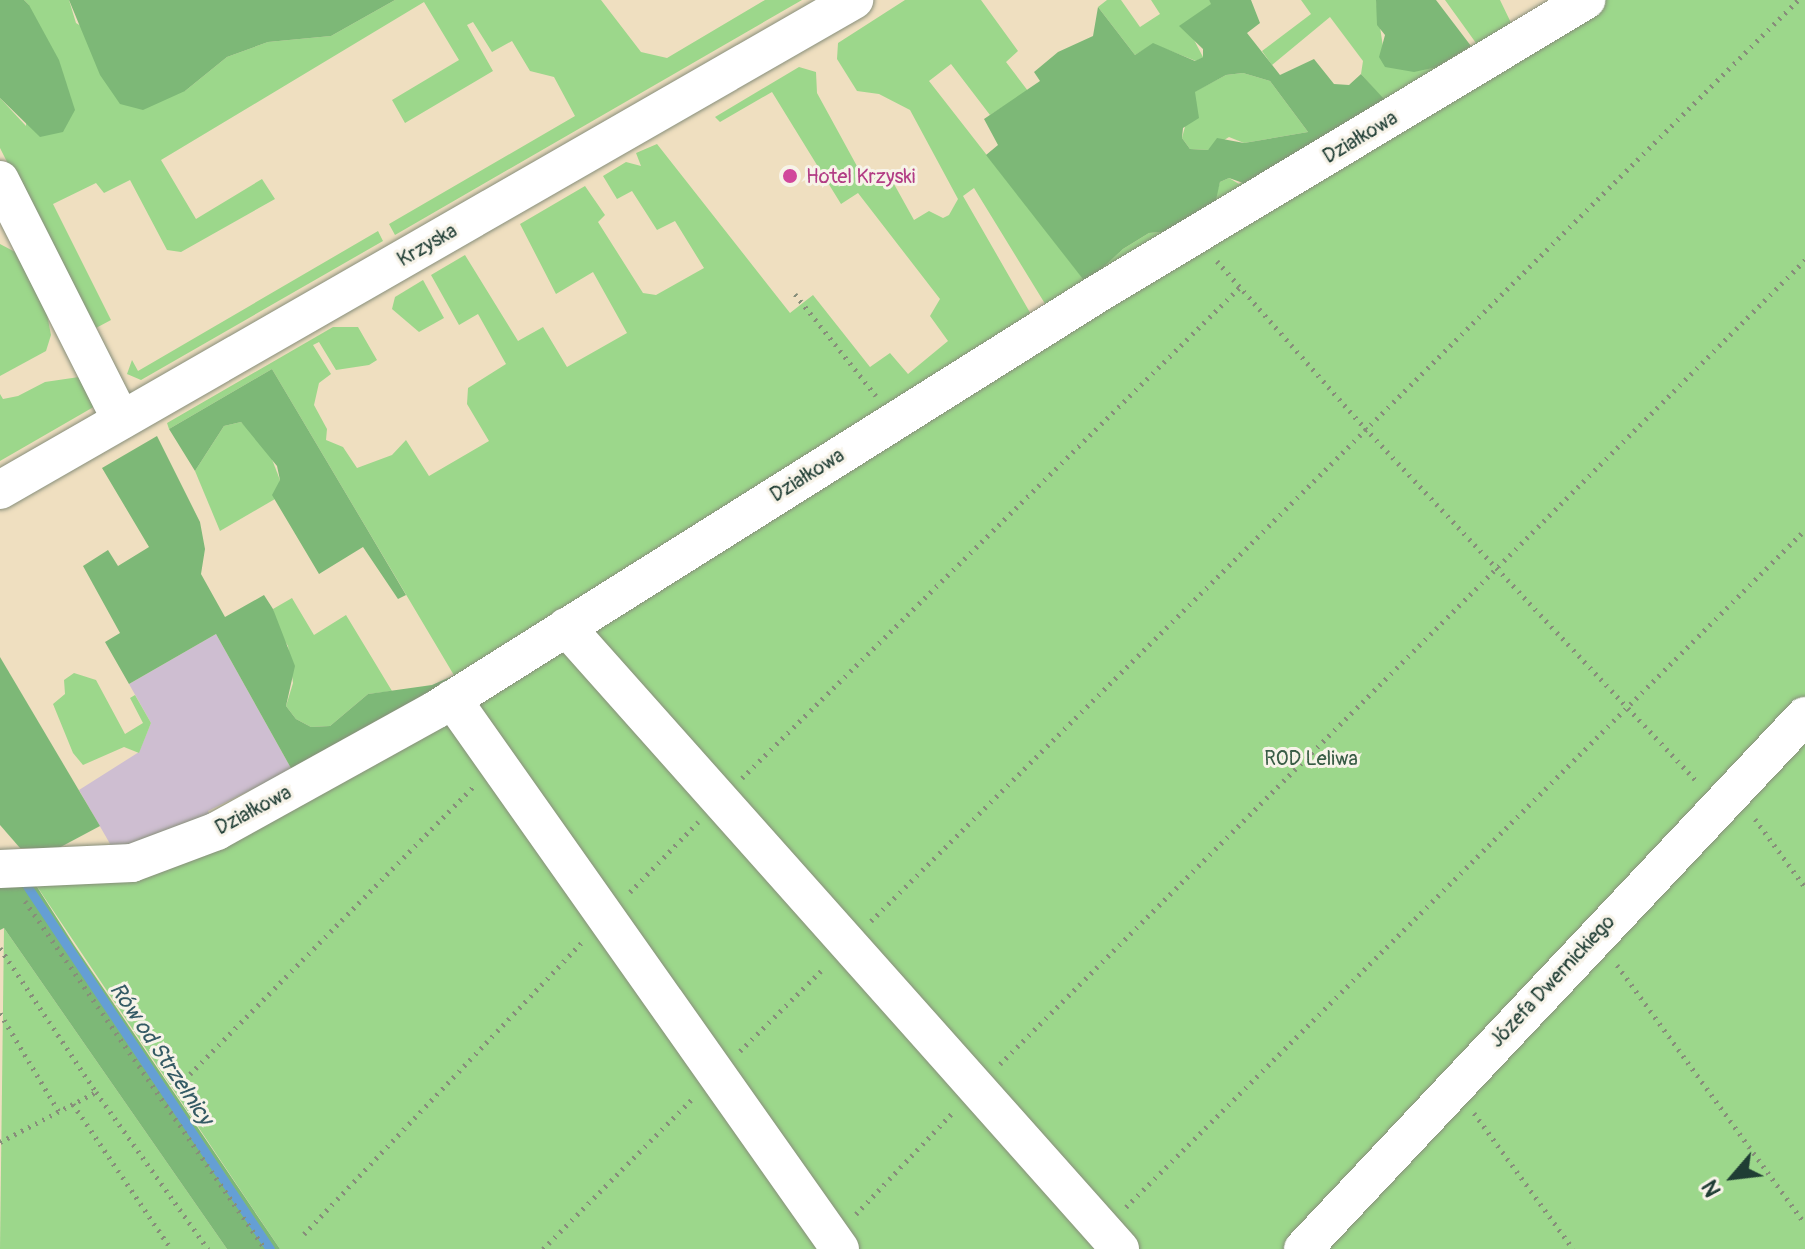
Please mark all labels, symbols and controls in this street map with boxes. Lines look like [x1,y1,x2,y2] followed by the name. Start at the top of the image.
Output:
[1318,105,1402,169] street label: Działkowa
[806,164,915,188] place label: Hotel Krzyski
[781,167,799,185] marker: Hotel Krzyski
[393,218,461,272] street label: Krzyska
[766,443,848,507] street label: Działkowa
[1264,746,1358,770] park label: ROD Leliwa
[211,780,295,840] street label: Działkowa
[1484,910,1620,1052] street label: Józefa Dwernickiego
[104,978,218,1130] water label: Rów od Strzelnicy
[1693,1137,1773,1217] north arrow
[1696,1175,1728,1201] text: N

